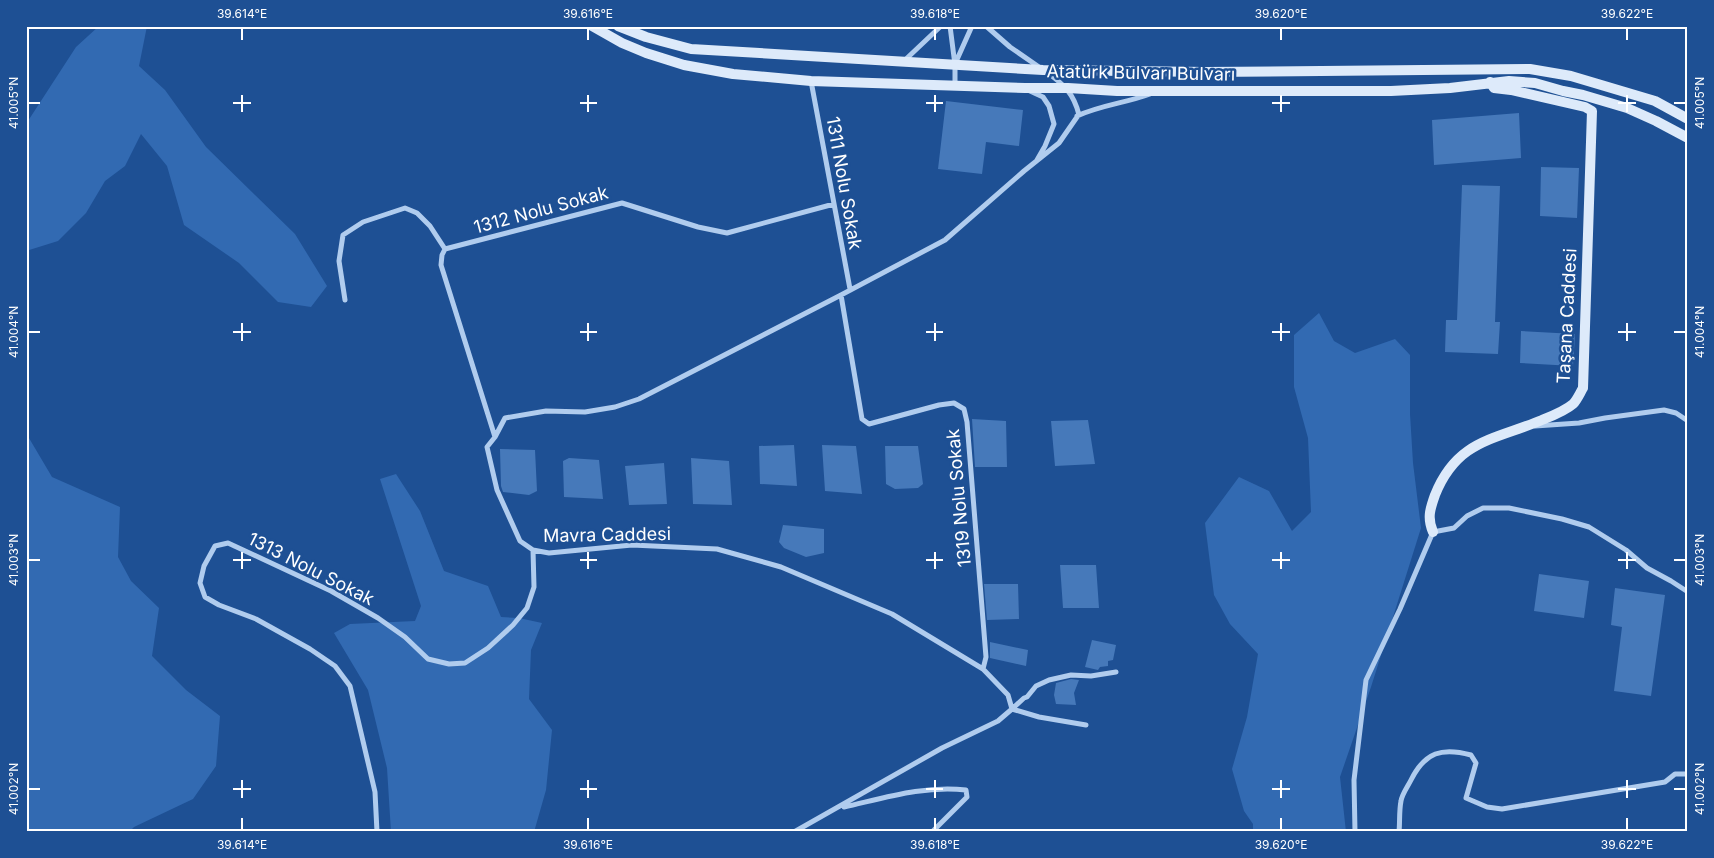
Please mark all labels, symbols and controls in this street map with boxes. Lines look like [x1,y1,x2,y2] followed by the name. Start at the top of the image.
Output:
[217,6,267,21] text: 39.614°E
[563,6,613,21] text: 39.616°E
[910,6,960,21] text: 39.618°E
[1255,6,1307,21] text: 39.620°E
[1601,6,1653,21] text: 39.622°E
[1047,60,1235,85] street label: Atatürk Bulvarı Bulvarı
[6,77,21,129] text: 41.005°N
[1692,77,1707,129] text: 41.005°N
[822,115,867,251] street label: 1311 Nolu Sokak
[471,181,611,238] street label: 1312 Nolu Sokak
[1552,248,1581,384] street label: Taşana Caddesi
[6,306,21,358] text: 41.004°N
[1692,306,1707,358] text: 41.004°N
[942,428,975,568] street label: 1319 Nolu Sokak
[543,523,671,546] street label: Mavra Caddesi
[245,528,378,609] street label: 1313 Nolu Sokak
[6,534,21,586] text: 41.003°N
[1692,534,1707,586] text: 41.003°N
[6,763,21,815] text: 41.002°N
[1692,763,1707,815] text: 41.002°N
[217,837,267,852] text: 39.614°E
[563,837,613,852] text: 39.616°E
[910,837,960,852] text: 39.618°E
[1255,837,1307,852] text: 39.620°E
[1601,837,1653,852] text: 39.622°E

